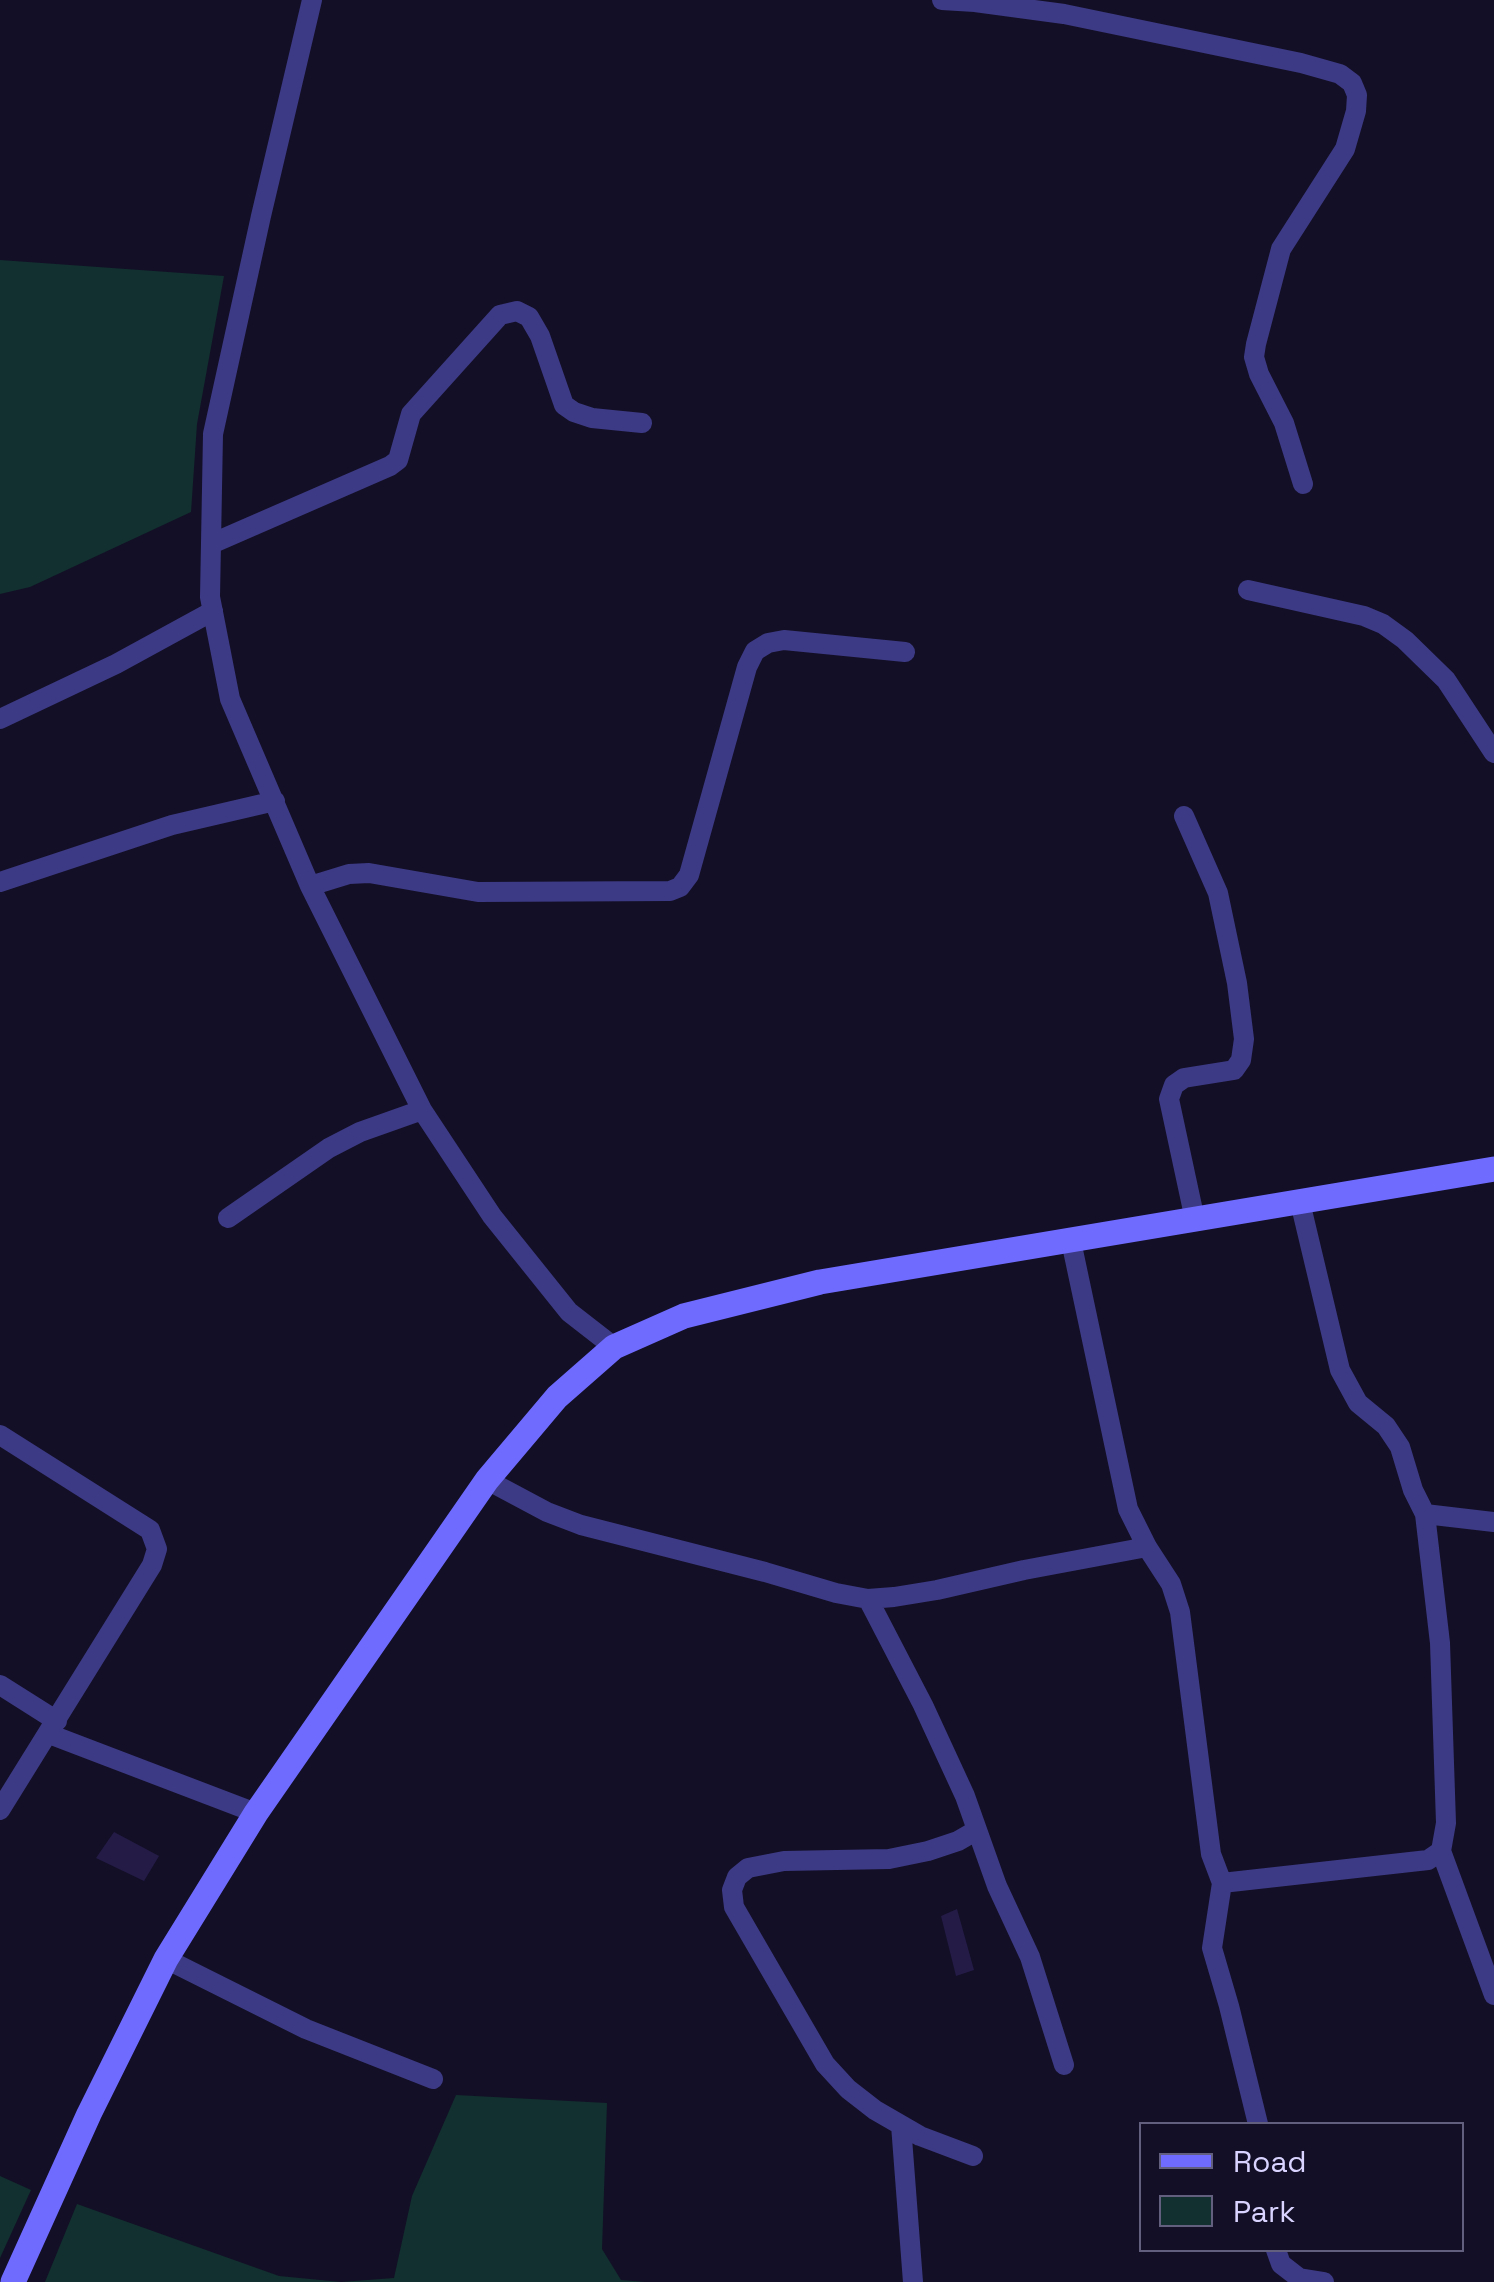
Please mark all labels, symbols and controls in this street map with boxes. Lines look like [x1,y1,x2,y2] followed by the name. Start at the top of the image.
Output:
[1139,2122,1464,2252] legend
[1233,2142,1307,2181] text: Road
[1233,2192,1295,2231] text: Park

